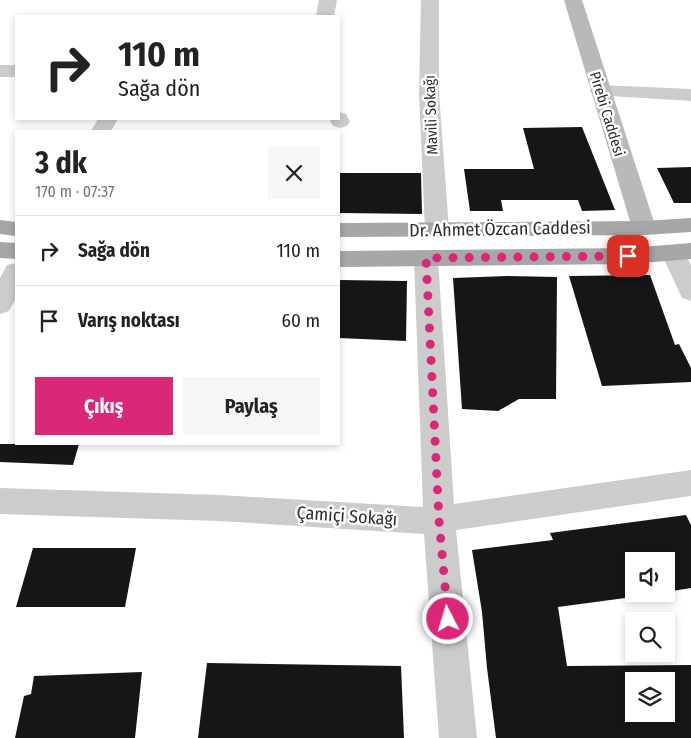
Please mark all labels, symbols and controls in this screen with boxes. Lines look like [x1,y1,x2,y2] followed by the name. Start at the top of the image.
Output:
[118,33,200,75] text: 110 m
[35,35,100,100] icon: right
[586,69,628,159] street label: Pirebi Caddesi
[118,75,200,102] text: Sağa dön
[421,75,441,155] street label: Mavili Sokağı
[35,145,87,181] text: 3 dk
[268,147,320,199] button: close
[35,182,115,201] text: 170 m · 07:37
[409,216,591,242] street label: Dr. Ahmet Özcan Caddesi
[607,235,649,277] pin
[35,237,63,265] icon: right
[78,239,150,262] text: Sağa dön
[276,239,320,262] text: 110 m
[614,242,642,270] icon: arrive
[35,307,63,335] icon: arrive
[78,309,180,332] text: Varış noktası
[282,309,320,332] text: 60 m
[35,377,173,435] button: Çıkış
[183,377,320,435] button: Paylaş
[296,502,398,530] street label: Çamiçi Sokağı
[625,552,675,722] map controls
[625,552,675,602] button: sound
[421,592,473,644] position arrow
[625,612,675,662] button: search
[625,672,675,722] button: layers

